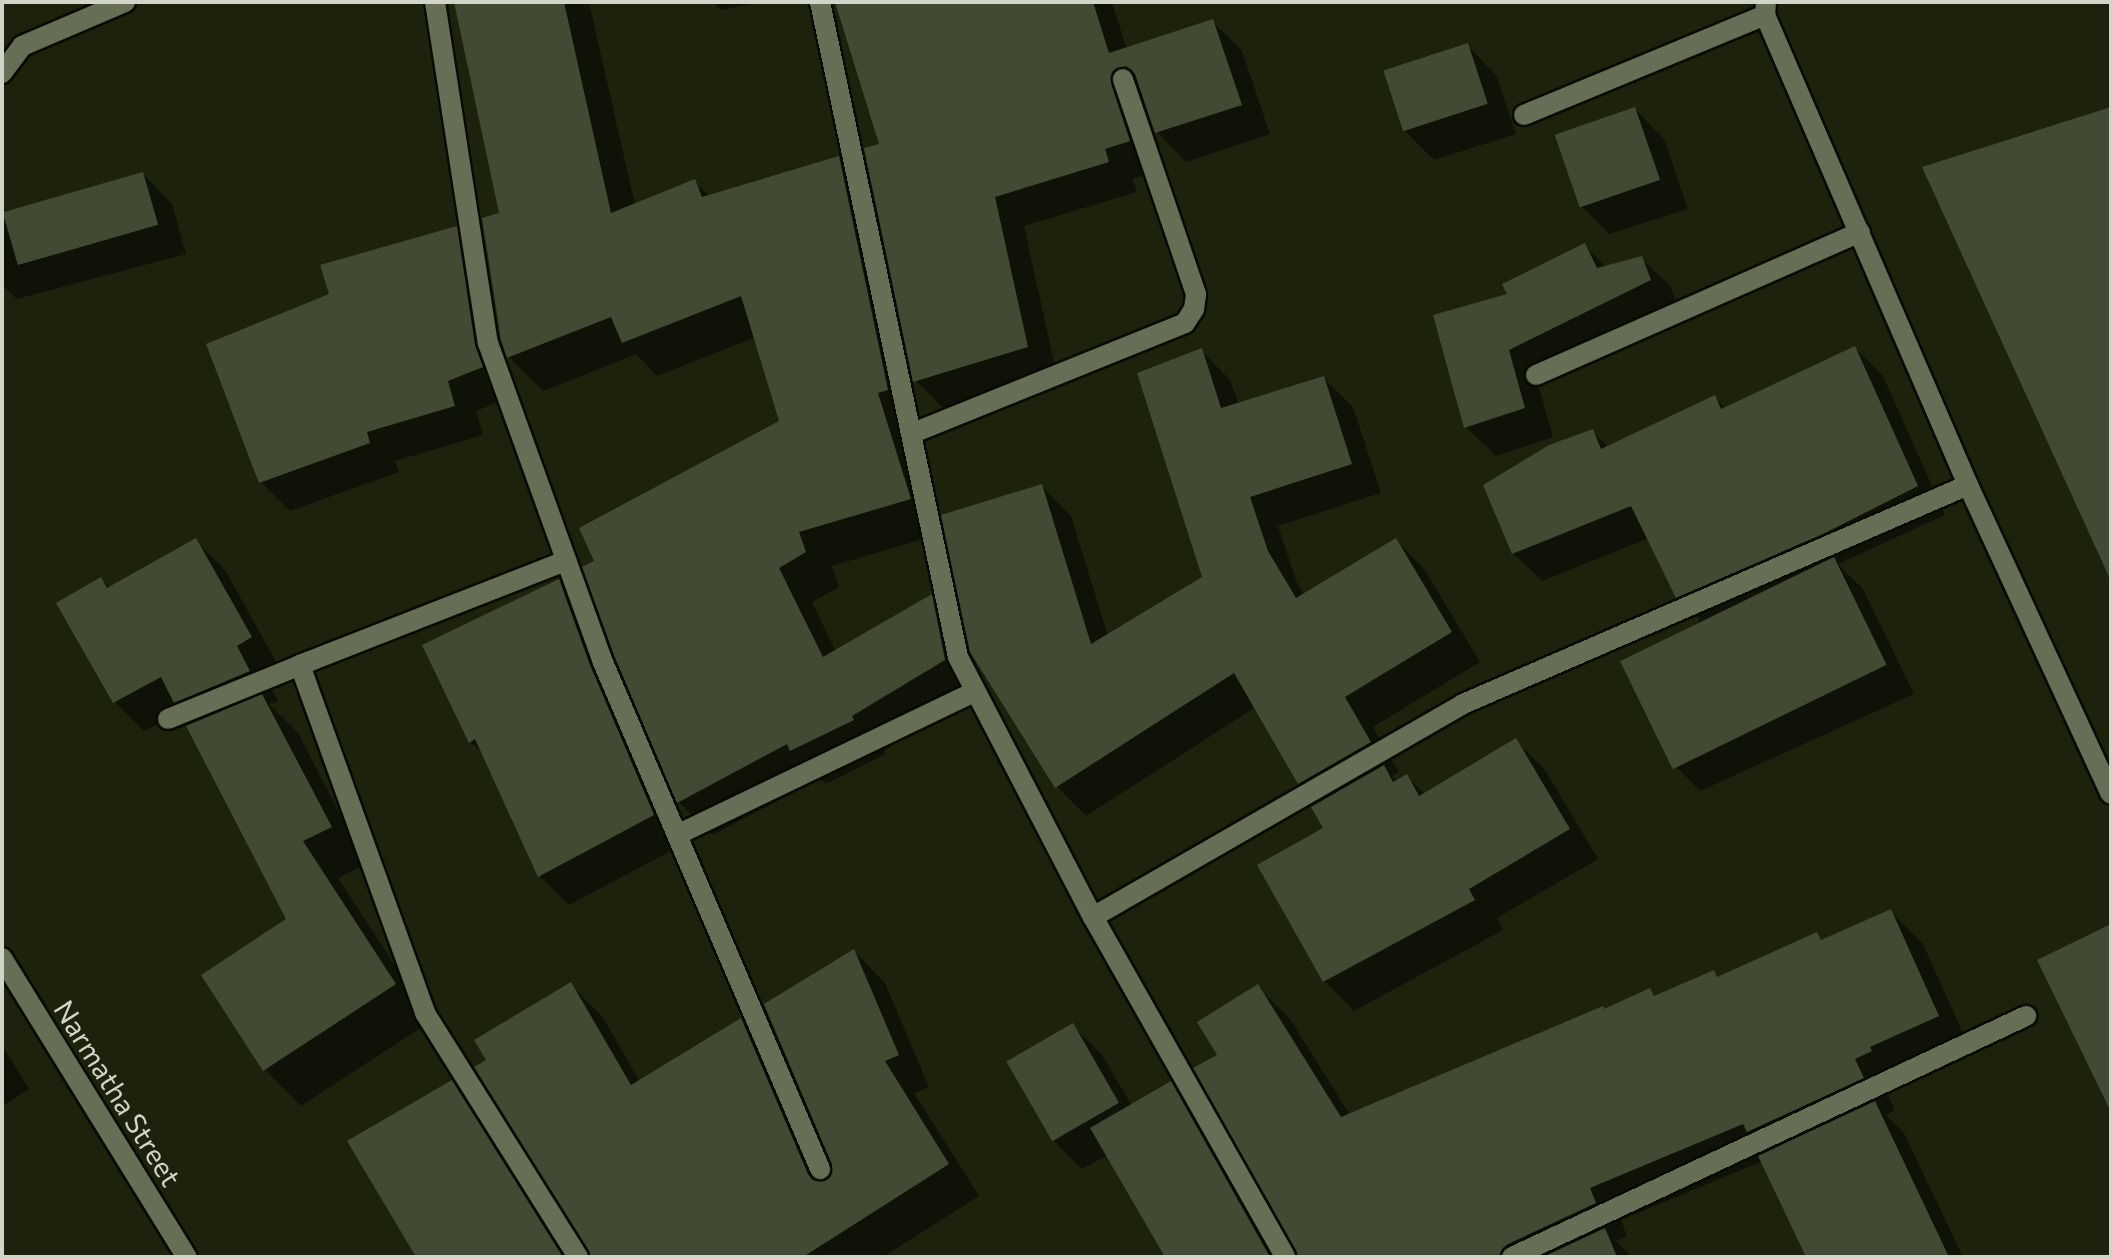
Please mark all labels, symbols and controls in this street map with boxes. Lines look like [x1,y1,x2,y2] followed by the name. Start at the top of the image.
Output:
[47,994,189,1192] street label: Narmatha Street

